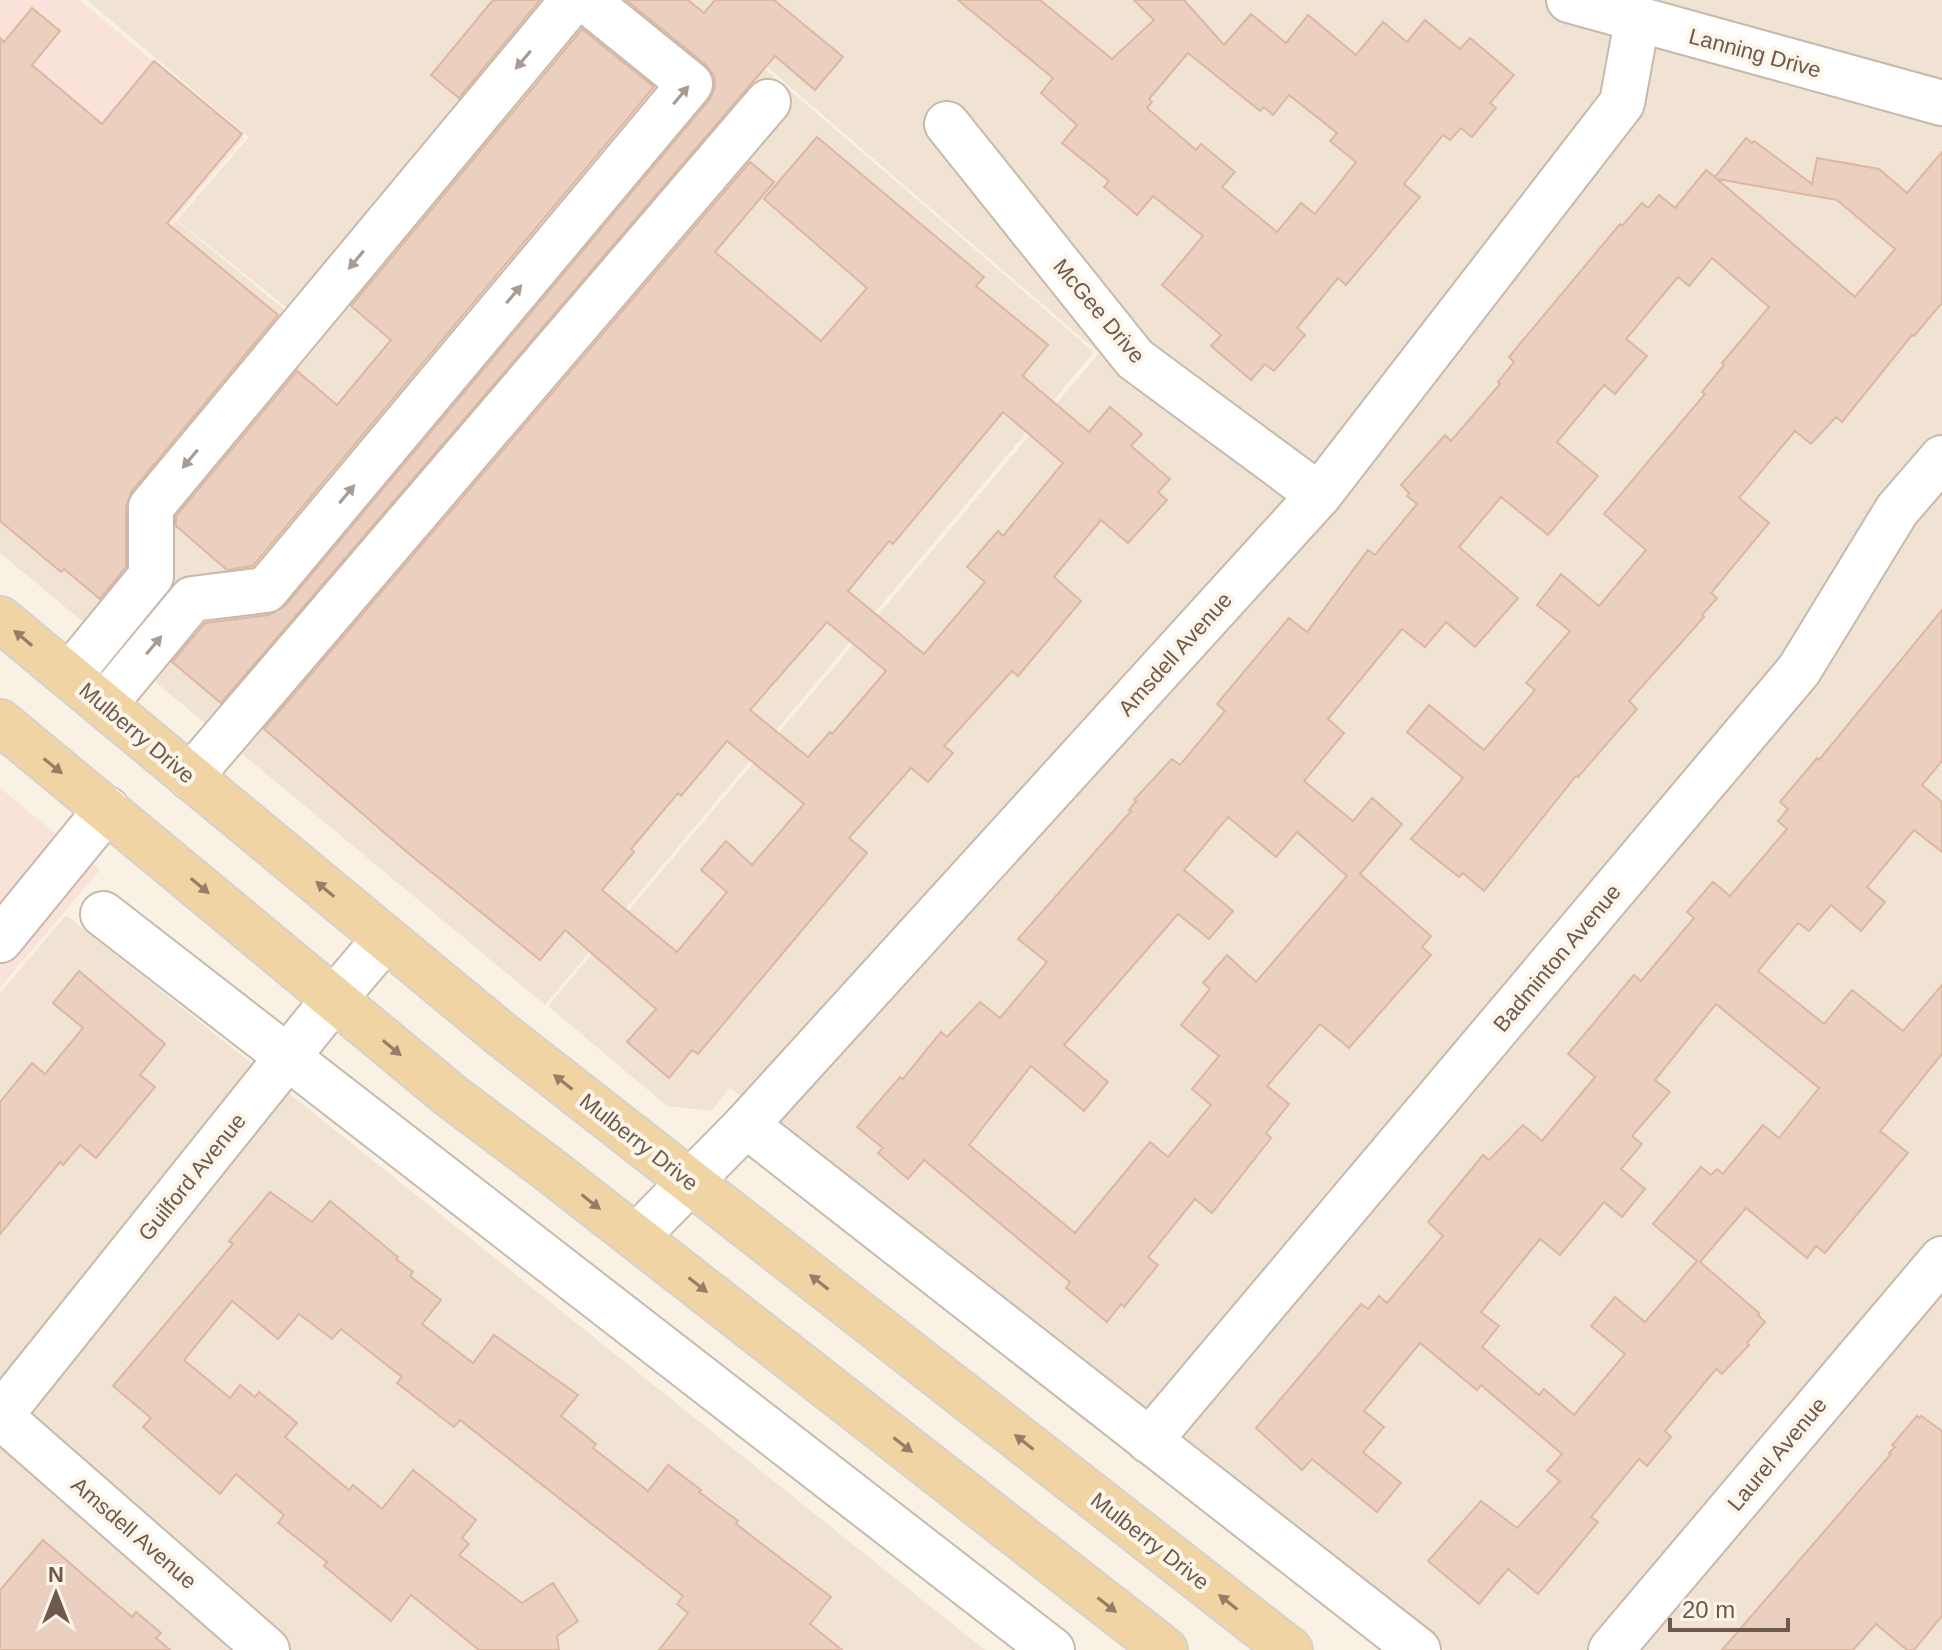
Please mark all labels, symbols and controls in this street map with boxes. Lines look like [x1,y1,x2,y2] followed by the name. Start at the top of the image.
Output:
[1686,23,1824,83] street label: Lanning Drive
[515,50,532,70] one-way arrow
[672,86,689,106] one-way arrow
[348,249,365,270] one-way arrow
[1048,254,1150,368] street label: McGee Drive
[505,285,522,305] one-way arrow
[182,449,199,469] one-way arrow
[338,484,355,504] one-way arrow
[1113,587,1237,721] street label: Amsdell Avenue
[13,630,33,647] one-way arrow
[145,635,162,655] one-way arrow
[74,677,200,789] street label: Mulberry Drive
[43,757,64,774] one-way arrow
[190,877,210,894] one-way arrow
[1488,879,1626,1037] street label: Badminton Avenue
[316,881,336,898] one-way arrow
[382,1039,402,1056] one-way arrow
[552,1075,573,1091] one-way arrow
[575,1088,703,1196] street label: Mulberry Drive
[133,1108,251,1246] street label: Guilford Avenue
[581,1193,601,1209] one-way arrow
[809,1274,829,1290] one-way arrow
[688,1276,708,1293] one-way arrow
[1722,1392,1832,1516] street label: Laurel Avenue
[1014,1434,1034,1451] one-way arrow
[893,1436,913,1453] one-way arrow
[66,1472,202,1594] street label: Amsdell Avenue
[1086,1487,1214,1595] street label: Mulberry Drive
[16,1554,96,1634] north arrow
[48,1562,64,1587] text: N
[1670,1582,1788,1632] scale bar
[1218,1594,1238,1611] one-way arrow
[1097,1596,1117,1613] one-way arrow
[1682,1596,1735,1623] text: 20 m

